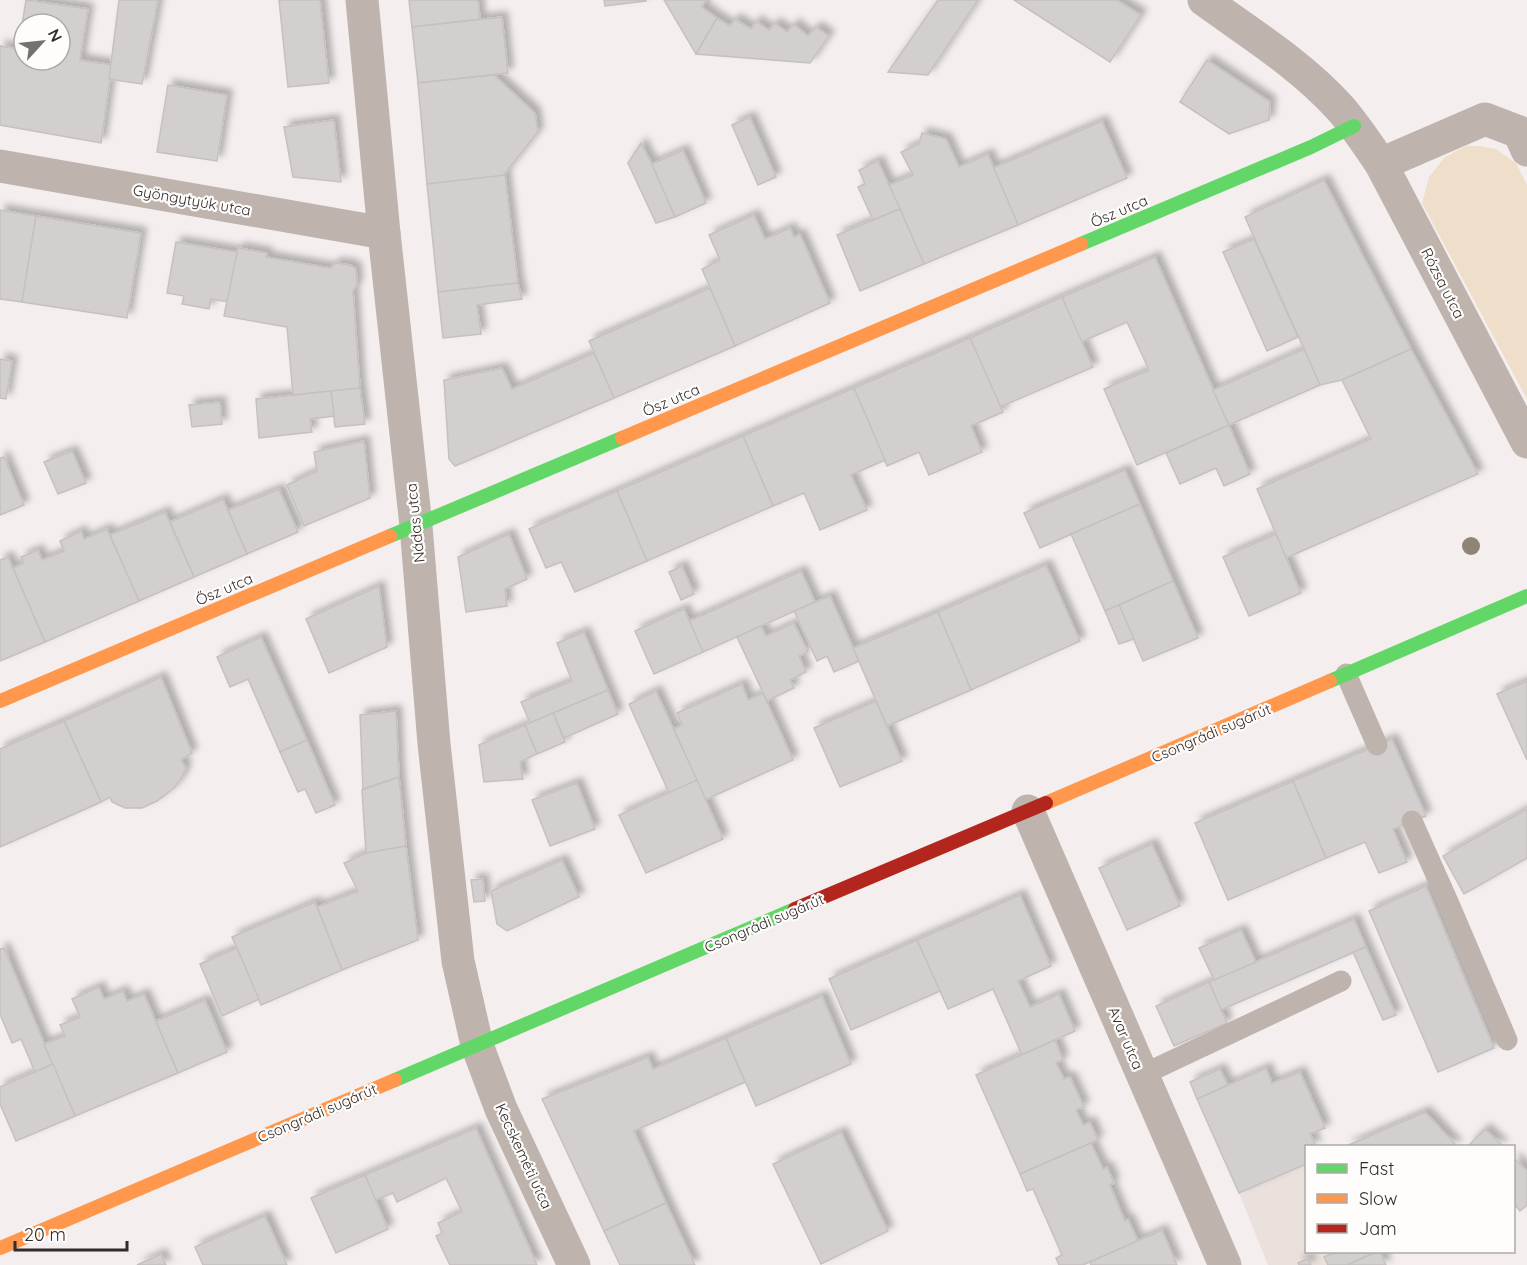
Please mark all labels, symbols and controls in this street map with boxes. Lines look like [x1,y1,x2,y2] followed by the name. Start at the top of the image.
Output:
[12,12,72,72] north arrow
[44,25,67,45] text: N
[132,180,252,220] street label: Gyöngytyúk utca
[1088,190,1150,232] street label: Ősz utca
[1417,244,1469,322] street label: Rózsa utca
[640,379,702,421] street label: Ősz utca
[401,482,429,564] street label: Nádas utca
[193,568,255,610] street label: Ősz utca
[1148,699,1274,767] street label: Csongrádi sugárút
[701,889,827,957] street label: Csongrádi sugárút
[1104,1004,1148,1072] street label: Avar utca
[254,1079,380,1147] street label: Csongrádi sugárút
[491,1100,557,1212] street label: Kecskeméti utca
[1305,1145,1515,1253] legend
[1359,1157,1394,1180] text: Fast
[1359,1187,1397,1210] text: Slow
[15,1214,128,1252] scale bar
[1359,1217,1397,1240] text: Jam
[24,1223,66,1246] text: 20 m

